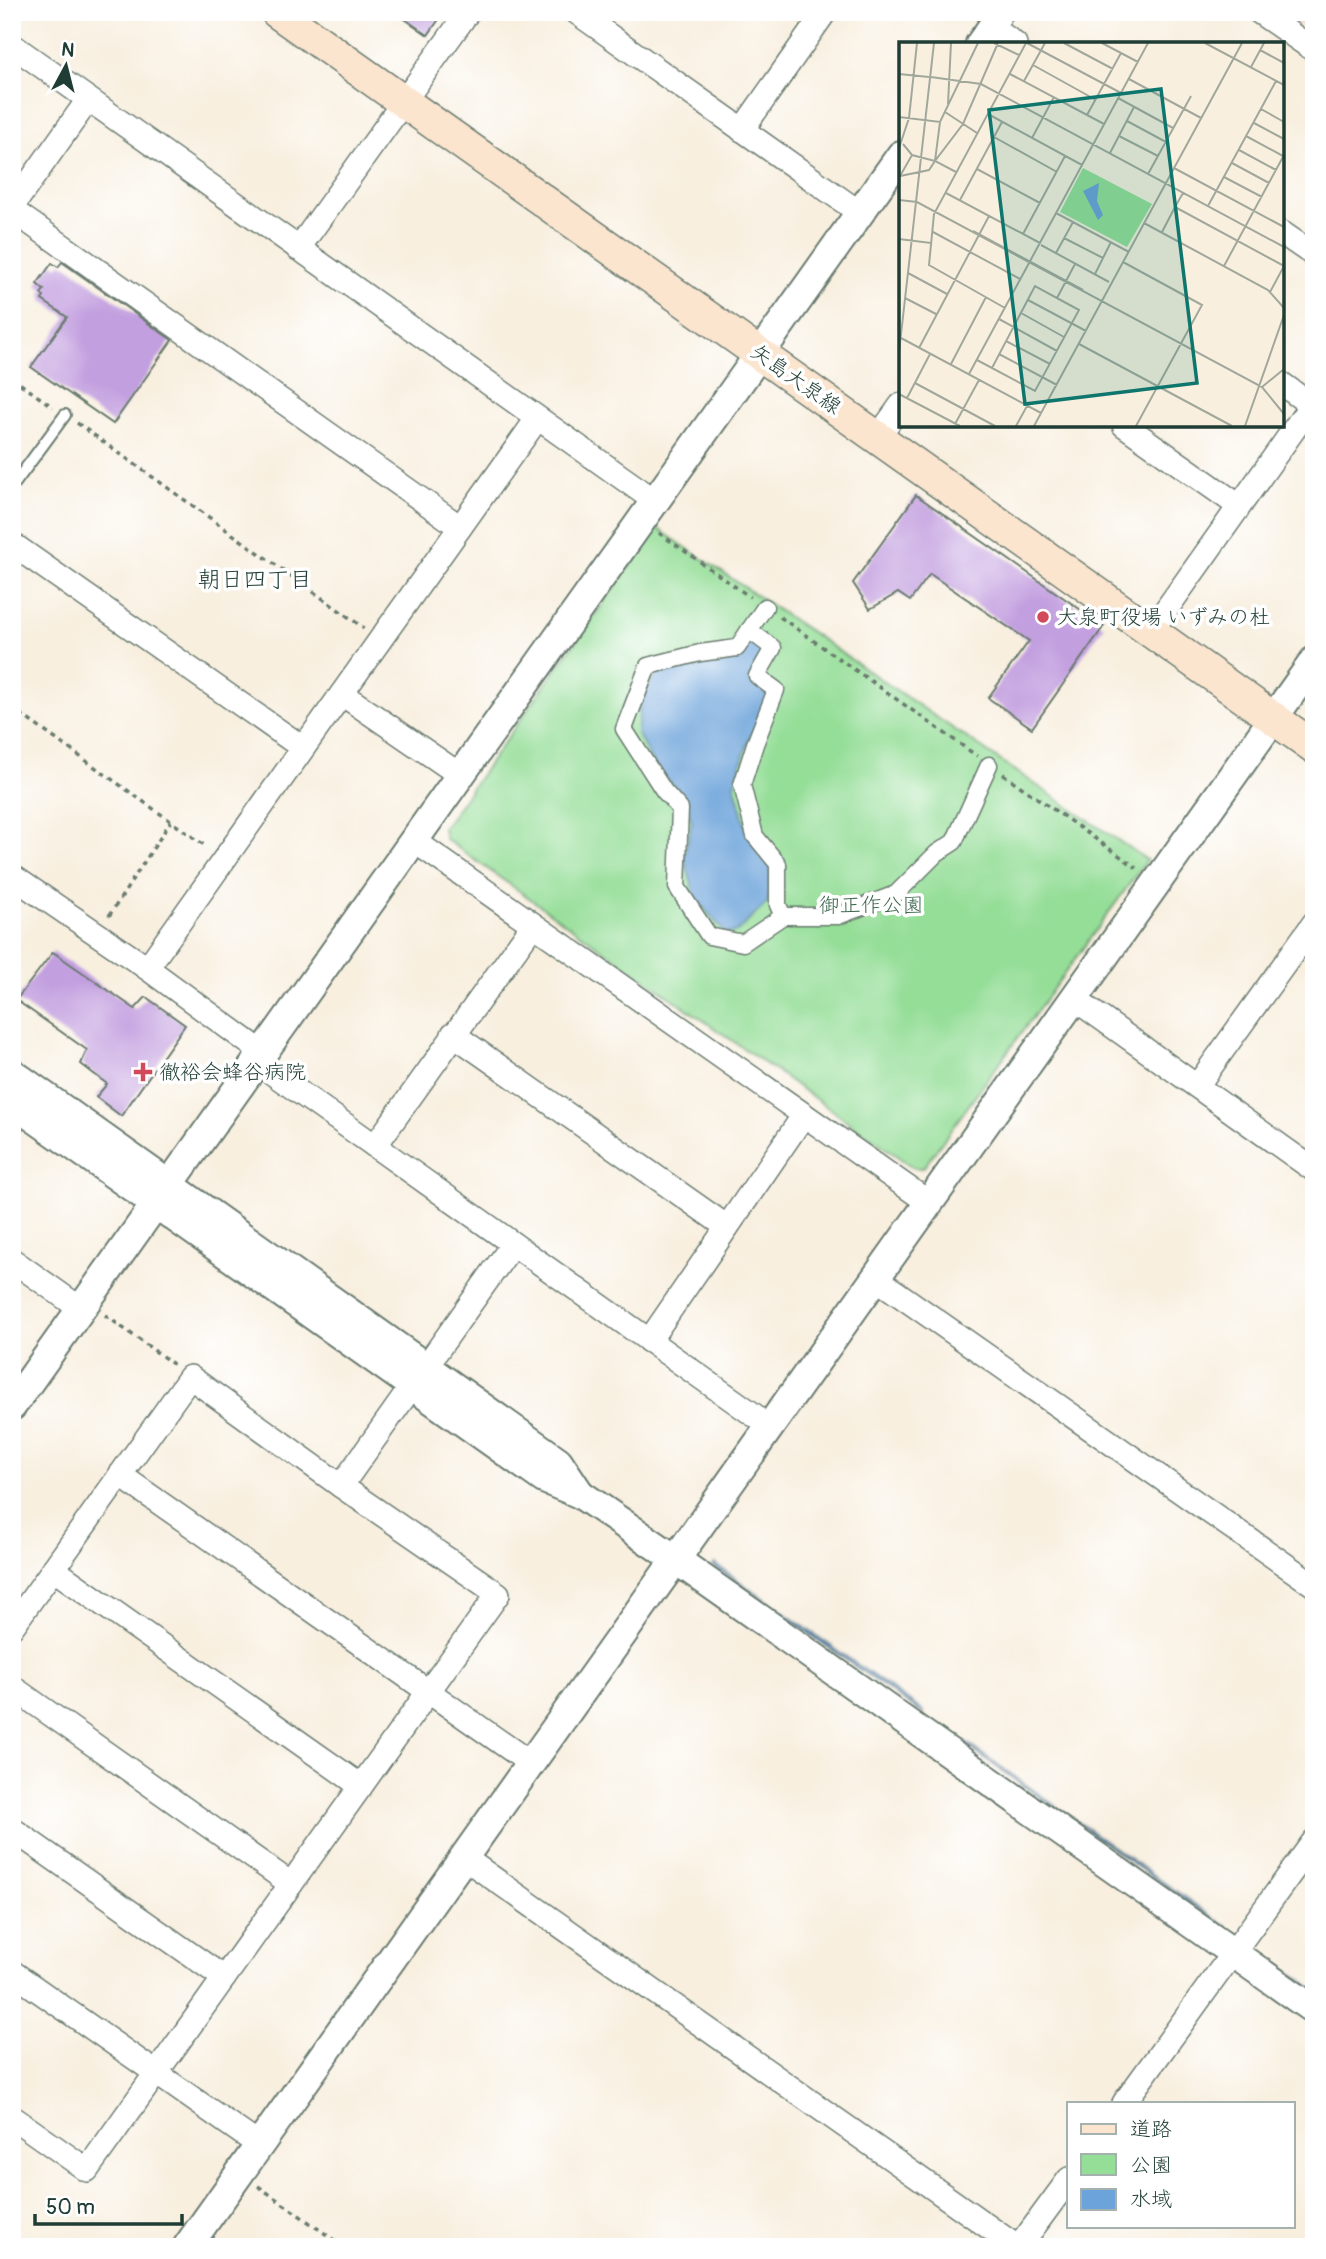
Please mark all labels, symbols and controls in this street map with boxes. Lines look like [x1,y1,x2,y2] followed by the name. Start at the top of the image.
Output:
[32,32,102,102] north arrow
[60,37,76,63] text: N
[899,42,1284,427] inset map
[745,338,846,421] street label: 矢島大泉線
[198,565,313,594] district label: 朝日四丁目
[1057,604,1270,631] place label: 大泉町役場 いずみの杜
[1035,609,1051,625] marker: 大泉町役場 いずみの杜
[819,892,924,919] park label: 御正作公園
[159,1059,306,1086] place label: 徹裕会蜂谷病院
[133,1062,153,1082] marker: 徹裕会蜂谷病院
[1067,2102,1294,2228] legend
[1130,2116,1172,2143] text: 道路
[1130,2152,1172,2179] text: 公園
[35,2182,182,2226] scale bar
[1130,2186,1172,2213] text: 水域
[46,2194,95,2221] text: 50 m

